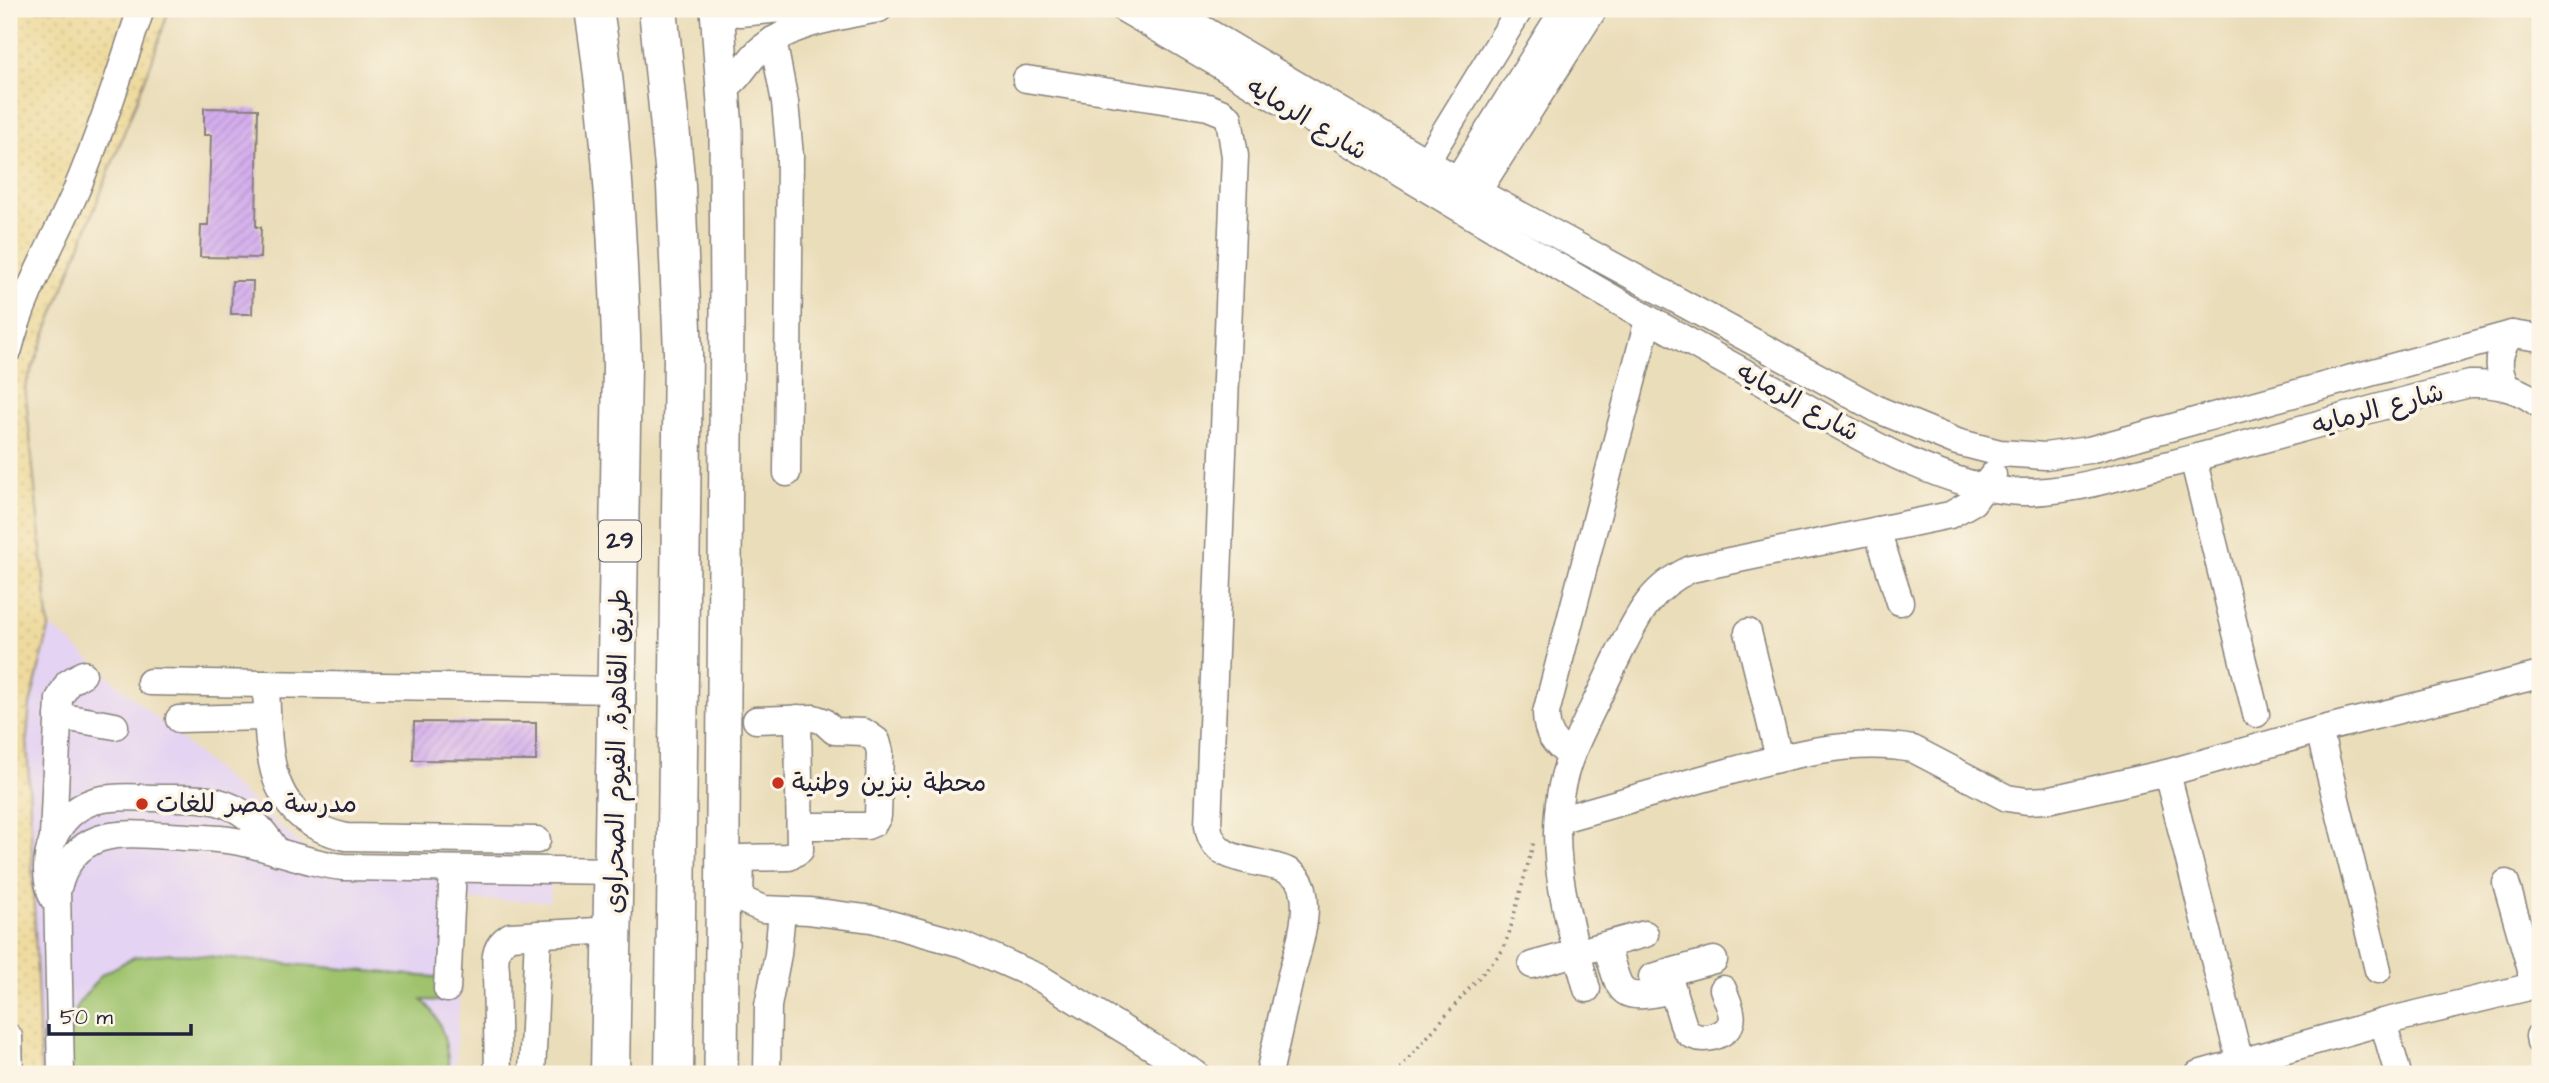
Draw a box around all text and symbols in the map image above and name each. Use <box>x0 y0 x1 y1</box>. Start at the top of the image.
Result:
street label: شارع الرمايه <box>1240 69 1374 169</box>
street label: شارع الرمايه <box>1730 354 1866 450</box>
street label: شارع الرمايه <box>2308 374 2448 444</box>
road number: 29 <box>599 520 641 562</box>
street label: طريق القاهرة, الفيوم الصحراوى <box>596 588 639 914</box>
place label: محطة بنزين وطنية <box>792 765 986 801</box>
marker: محطة بنزين وطنية <box>770 775 786 791</box>
place label: مدرسة مصر للغات <box>156 786 357 822</box>
marker: مدرسة مصر للغات <box>134 796 150 812</box>
scale bar <box>49 992 191 1036</box>
text: 50 m <box>60 1003 114 1032</box>

